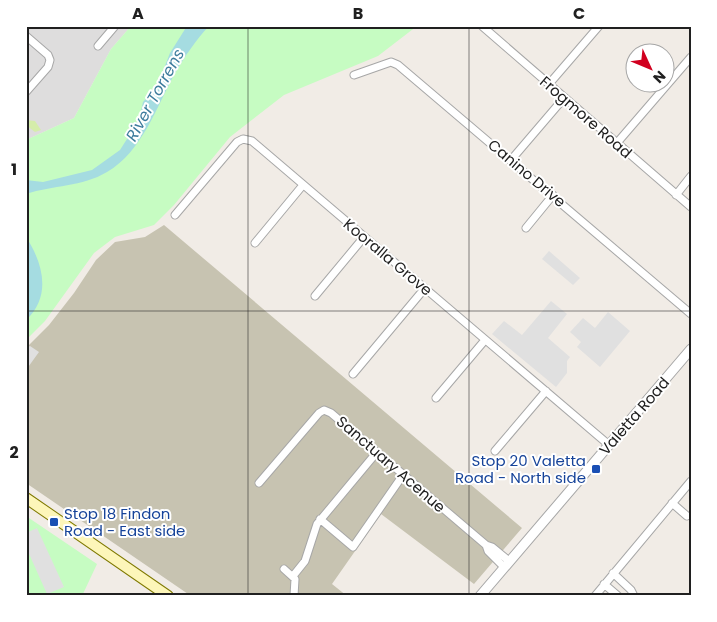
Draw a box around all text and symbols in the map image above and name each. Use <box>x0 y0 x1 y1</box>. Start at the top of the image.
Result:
text: A <box>132 2 144 25</box>
text: B <box>353 2 363 25</box>
text: C <box>573 2 585 25</box>
north arrow <box>624 42 674 92</box>
water label: River Torrens <box>120 45 190 145</box>
text: N <box>649 66 670 88</box>
street label: Frogmore Road <box>535 71 637 163</box>
street label: Canino Drive <box>484 134 570 212</box>
text: 1 <box>11 158 17 181</box>
street label: Kooralla Grove <box>339 214 437 300</box>
street label: Valetta Road <box>594 372 674 460</box>
street label: Sanctuary Acenue <box>332 411 450 517</box>
text: 2 <box>9 441 19 464</box>
place label: Stop 20 Valetta Road - North side <box>455 450 586 488</box>
marker: Stop 20 Valetta Road - North side <box>590 463 602 475</box>
place label: Stop 18 Findon Road - East side <box>64 503 185 541</box>
marker: Stop 18 Findon Road - East side <box>48 516 60 528</box>

